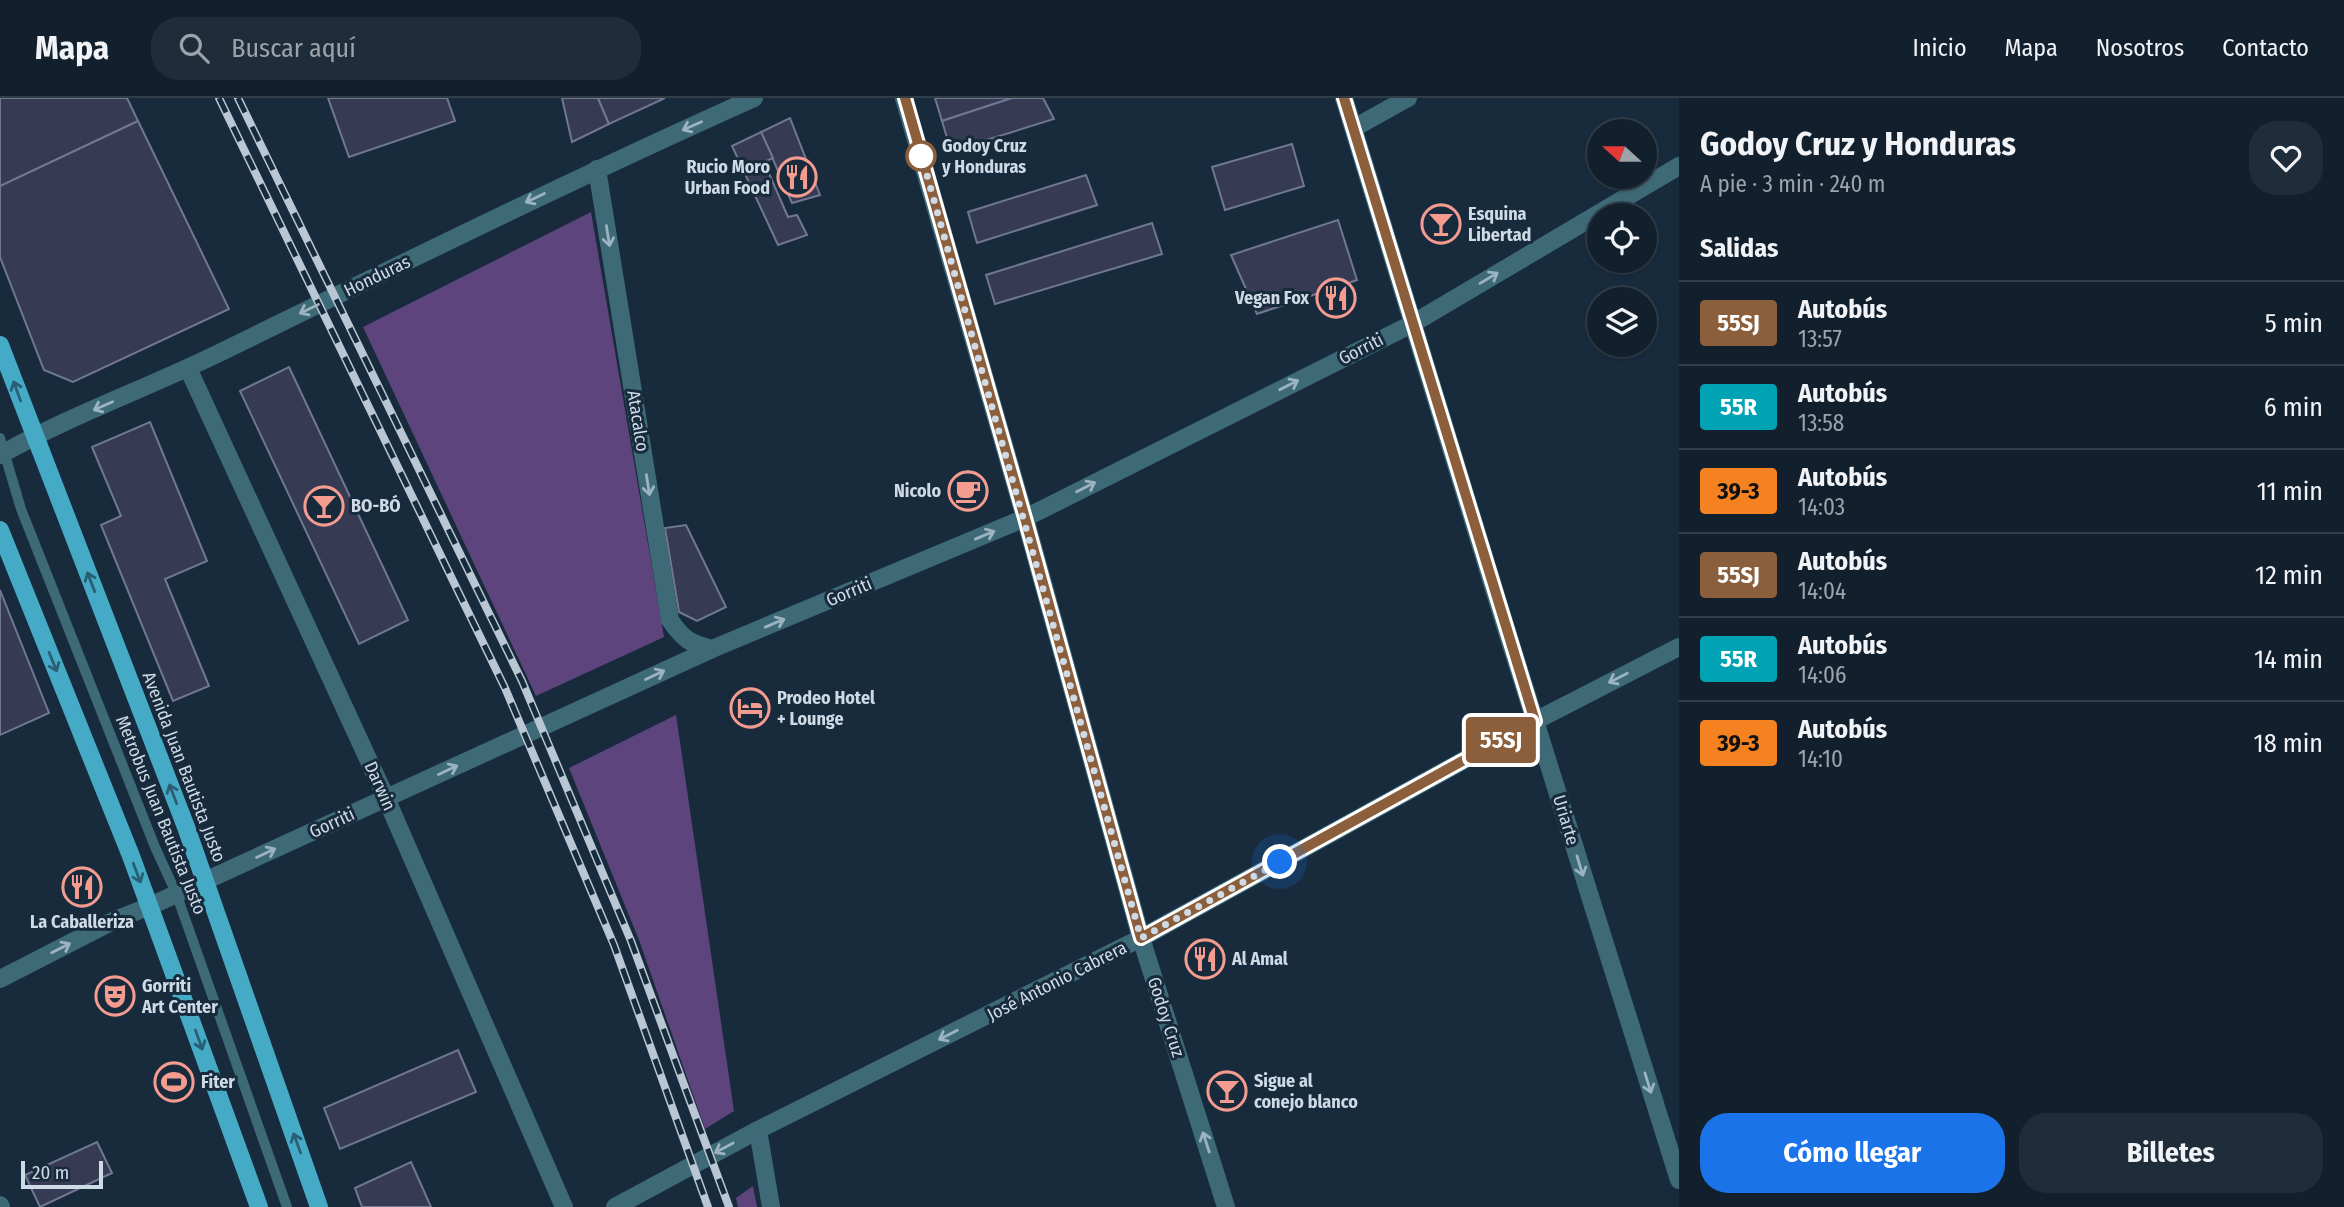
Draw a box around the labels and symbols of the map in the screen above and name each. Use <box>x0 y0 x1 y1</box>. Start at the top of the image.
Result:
north arrow <box>1587 119 1657 189</box>
one-way arrow <box>682 120 703 133</box>
place label: Godoy Cruz y Honduras <box>941 135 1027 178</box>
marker: Godoy Cruz y Honduras <box>906 141 936 171</box>
place label: Rucio Moro Urban Food <box>685 156 770 199</box>
restaurant icon: Rucio Moro Urban Food <box>776 156 818 198</box>
one-way arrow <box>525 192 546 206</box>
bar icon: Esquina Libertad <box>1420 203 1462 245</box>
place label: Esquina Libertad <box>1468 203 1531 246</box>
one-way arrow <box>602 224 615 247</box>
street label: Honduras <box>340 250 414 301</box>
one-way arrow <box>1479 271 1499 285</box>
restaurant icon: Vegan Fox <box>1315 277 1357 319</box>
place label: Vegan Fox <box>1234 287 1310 309</box>
one-way arrow <box>299 302 320 316</box>
street label: Gorriti <box>1335 328 1387 370</box>
one-way arrow <box>1278 378 1299 392</box>
one-way arrow <box>10 380 22 402</box>
street label: Atacalco <box>622 389 654 453</box>
one-way arrow <box>93 400 114 413</box>
cafe icon: Nicolo <box>947 470 989 512</box>
one-way arrow <box>642 473 655 496</box>
place label: Nicolo <box>894 480 941 502</box>
one-way arrow <box>1075 480 1096 494</box>
bar icon: BO-BÓ <box>303 485 345 527</box>
place label: BO-BÓ <box>351 494 401 517</box>
one-way arrow <box>974 527 995 540</box>
one-way arrow <box>83 572 96 593</box>
street label: Gorriti <box>823 573 875 611</box>
one-way arrow <box>764 616 786 629</box>
one-way arrow <box>47 650 60 672</box>
one-way arrow <box>644 668 665 682</box>
street label: Avenida Juan Bautista Justo <box>138 669 230 865</box>
one-way arrow <box>1609 671 1629 685</box>
hotel icon: Prodeo Hotel + Lounge <box>729 687 771 729</box>
place label: Prodeo Hotel + Lounge <box>777 687 875 730</box>
street label: Metrobus Juan Bautista Justo <box>111 712 211 918</box>
line badge: 55SJ <box>1452 717 1550 763</box>
street label: Darwin <box>360 758 400 814</box>
one-way arrow <box>437 763 459 776</box>
one-way arrow <box>166 784 178 806</box>
street label: Uriarte <box>1548 792 1584 848</box>
street label: Gorriti <box>306 803 358 843</box>
your location <box>1262 844 1297 879</box>
one-way arrow <box>255 846 276 859</box>
one-way arrow <box>1575 854 1588 876</box>
one-way arrow <box>132 862 144 883</box>
restaurant icon: La Caballeriza <box>61 866 103 908</box>
place label: La Caballeriza <box>30 911 134 933</box>
street label: José Antonio Cabrera <box>984 936 1131 1026</box>
restaurant icon: Al Amal <box>1184 938 1226 980</box>
one-way arrow <box>50 941 71 955</box>
place label: Al Amal <box>1231 948 1288 970</box>
street label: Godoy Cruz <box>1143 974 1189 1060</box>
theatre icon: Gorriti Art Center <box>94 975 136 1017</box>
place label: Gorriti Art Center <box>141 975 218 1018</box>
one-way arrow <box>193 1028 206 1050</box>
one-way arrow <box>938 1028 959 1042</box>
sports icon: Fiter <box>153 1061 195 1103</box>
bar icon: Sigue al conejo blanco <box>1206 1070 1248 1112</box>
place label: Sigue al conejo blanco <box>1254 1070 1358 1113</box>
place label: Fiter <box>201 1071 235 1093</box>
one-way arrow <box>1643 1071 1656 1093</box>
one-way arrow <box>1198 1131 1211 1153</box>
one-way arrow <box>289 1132 302 1154</box>
one-way arrow <box>714 1142 734 1156</box>
scale bar <box>21 1158 103 1190</box>

